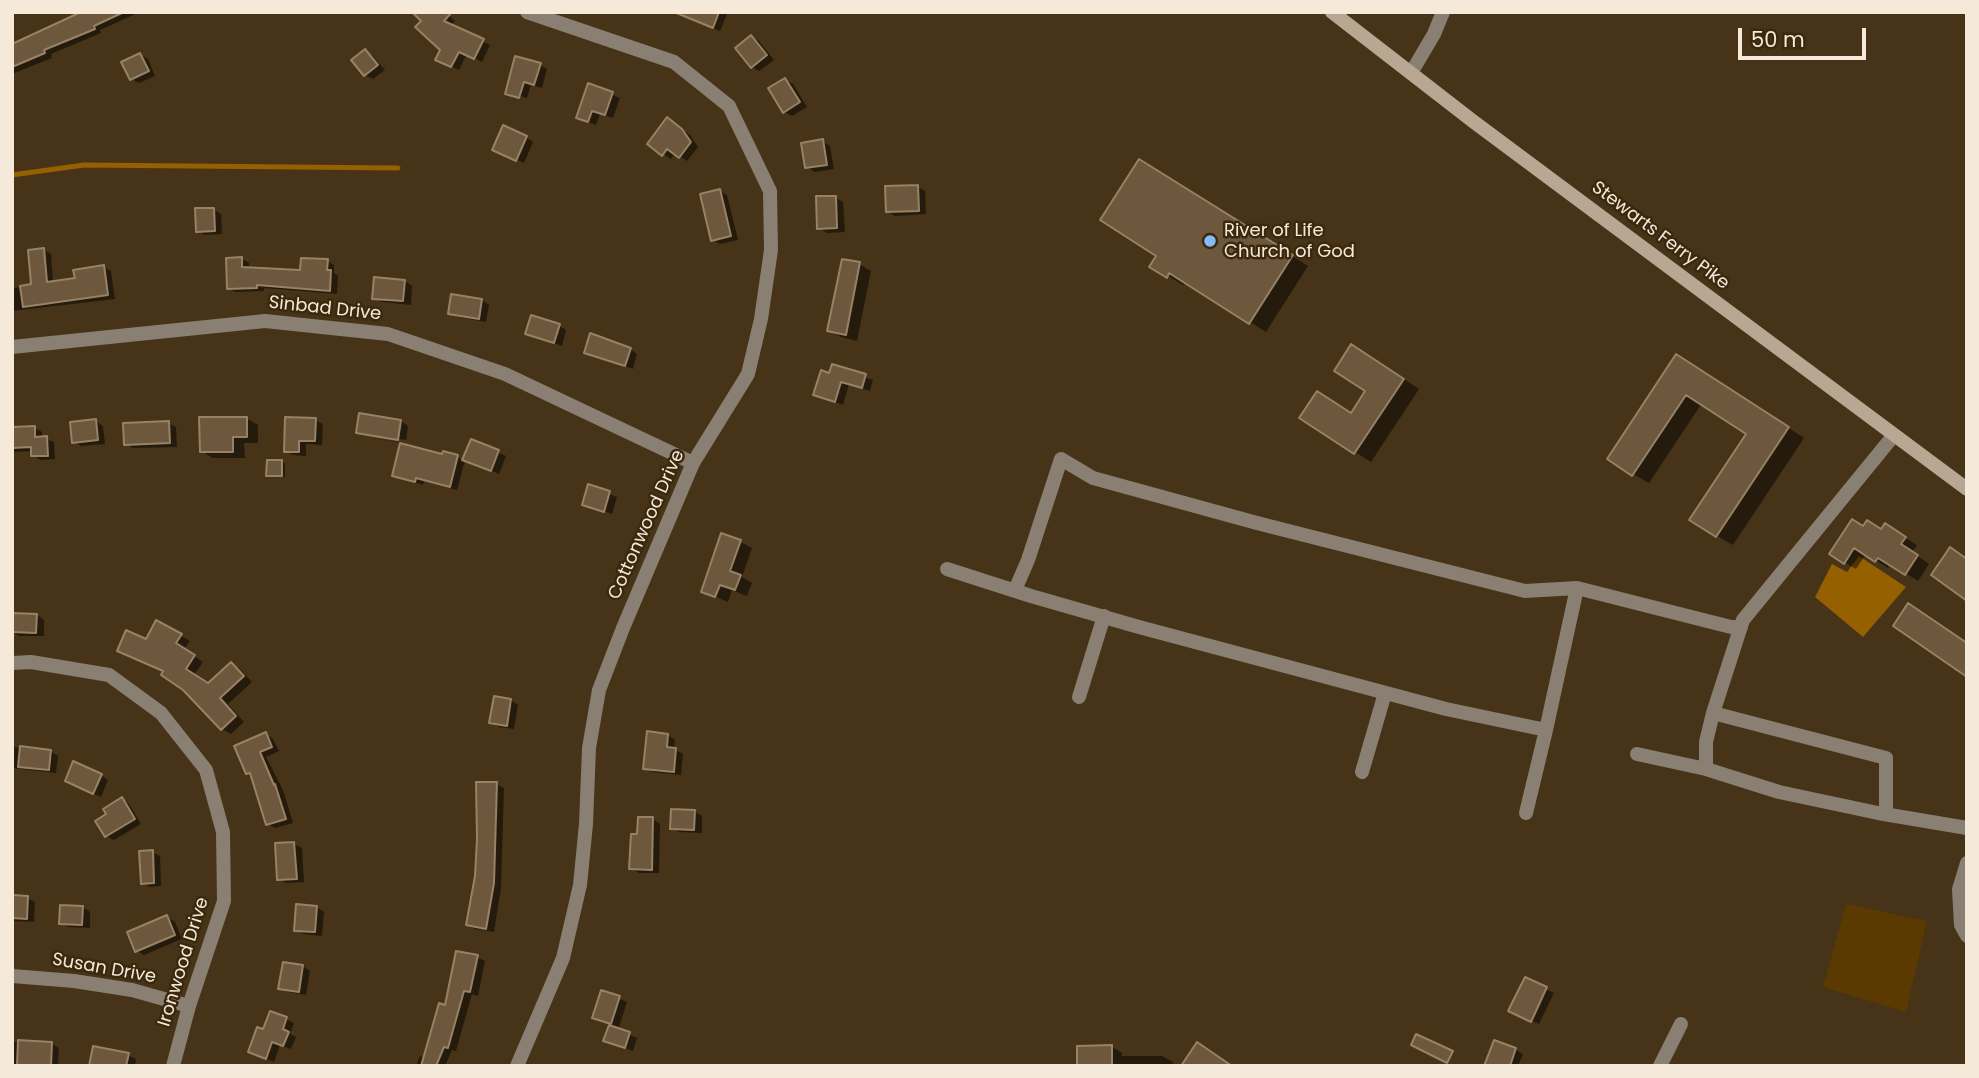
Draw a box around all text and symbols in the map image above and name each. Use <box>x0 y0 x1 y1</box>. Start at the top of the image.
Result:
scale bar <box>1741 14 1869 58</box>
text: 50 m <box>1751 25 1805 54</box>
street label: Stewarts Ferry Pike <box>1587 177 1733 295</box>
place label: River of Life Church of God <box>1224 220 1355 262</box>
marker: River of Life Church of God <box>1202 233 1218 249</box>
street label: Sinbad Drive <box>268 292 382 326</box>
street label: Cottonwood Drive <box>604 447 690 603</box>
street label: Ironwood Drive <box>154 895 214 1029</box>
street label: Susan Drive <box>50 949 158 989</box>

